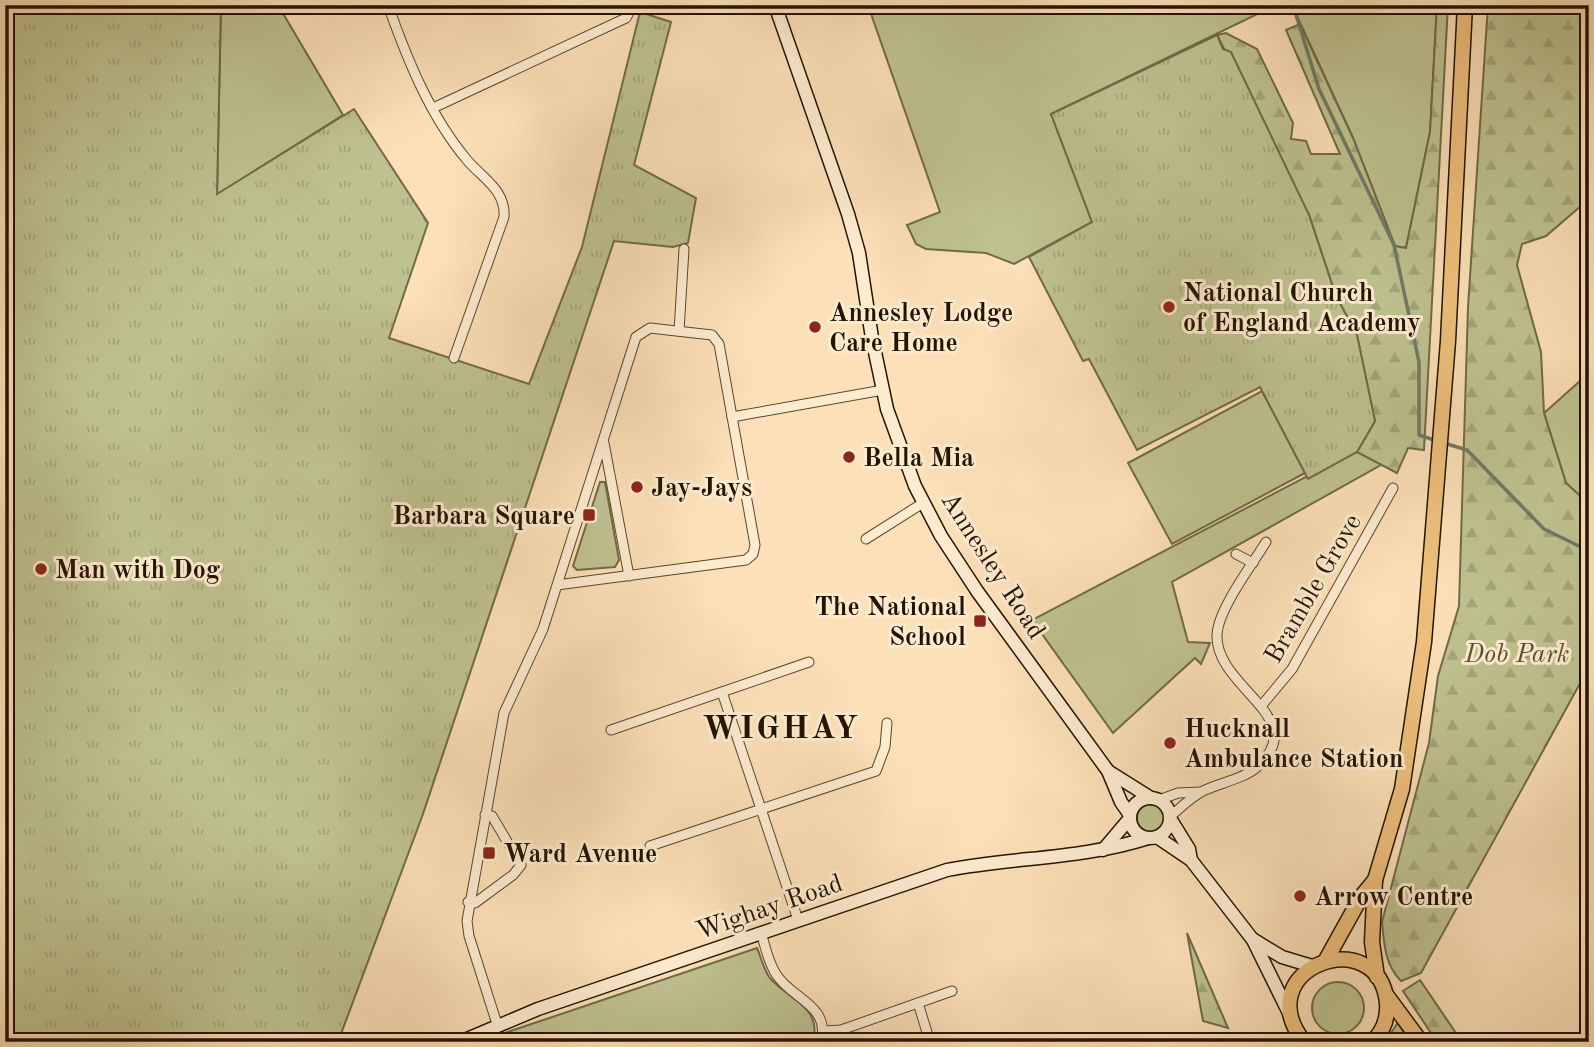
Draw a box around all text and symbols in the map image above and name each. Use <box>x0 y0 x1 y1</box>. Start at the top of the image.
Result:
place label: National Church of England Academy <box>1183 281 1421 337</box>
marker: National Church of England Academy <box>1161 299 1177 315</box>
place label: Annesley Lodge Care Home <box>829 301 1013 357</box>
marker: Annesley Lodge Care Home <box>807 319 823 335</box>
place label: Bella Mia <box>863 446 974 472</box>
marker: Bella Mia <box>841 449 857 465</box>
place label: Jay-Jays <box>651 476 752 502</box>
marker: Jay-Jays <box>629 479 645 495</box>
street label: Annesley Road <box>935 488 1049 644</box>
place label: Barbara Square <box>393 504 575 530</box>
marker: Barbara Square <box>581 507 597 523</box>
street label: Bramble Grove <box>1261 510 1367 668</box>
place label: Man with Dog <box>55 558 221 584</box>
marker: Man with Dog <box>33 561 49 577</box>
place label: The National School <box>814 595 966 651</box>
marker: The National School <box>972 613 988 629</box>
park label: Dob Park <box>1464 642 1570 668</box>
district label: WIGHAY <box>702 713 860 746</box>
place label: Hucknall Ambulance Station <box>1184 717 1403 773</box>
marker: Hucknall Ambulance Station <box>1162 735 1178 751</box>
place label: Ward Avenue <box>503 842 657 868</box>
marker: Ward Avenue <box>481 845 497 861</box>
street label: Wighay Road <box>693 871 846 945</box>
place label: Arrow Centre <box>1314 885 1473 911</box>
marker: Arrow Centre <box>1292 888 1308 904</box>

